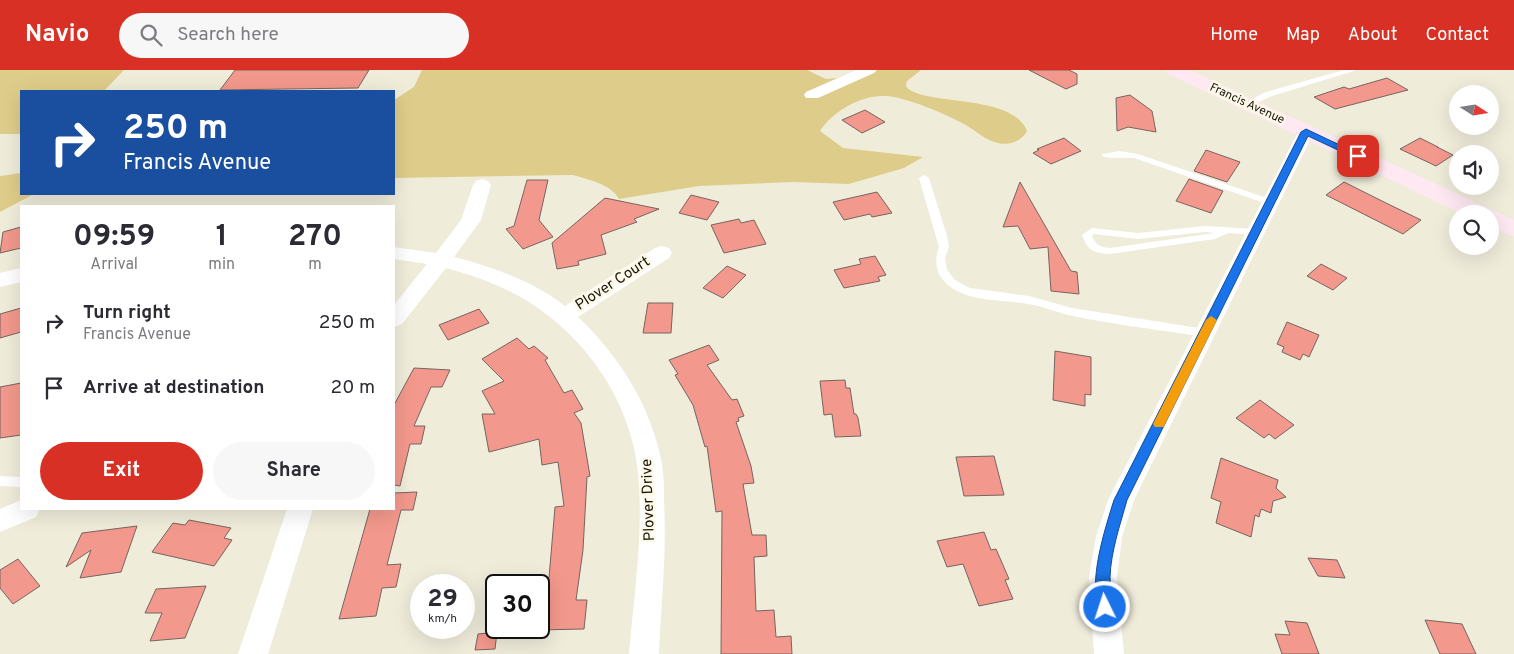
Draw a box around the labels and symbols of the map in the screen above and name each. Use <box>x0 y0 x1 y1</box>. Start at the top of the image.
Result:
street label: Francis Avenue <box>1207 80 1287 128</box>
north arrow <box>1449 85 1499 135</box>
pin <box>1337 135 1379 177</box>
street label: Plover Court <box>572 253 654 315</box>
street label: Plover Drive <box>638 458 660 542</box>
speed limit sign: 30 <box>485 574 550 639</box>
position arrow <box>1078 580 1130 632</box>

